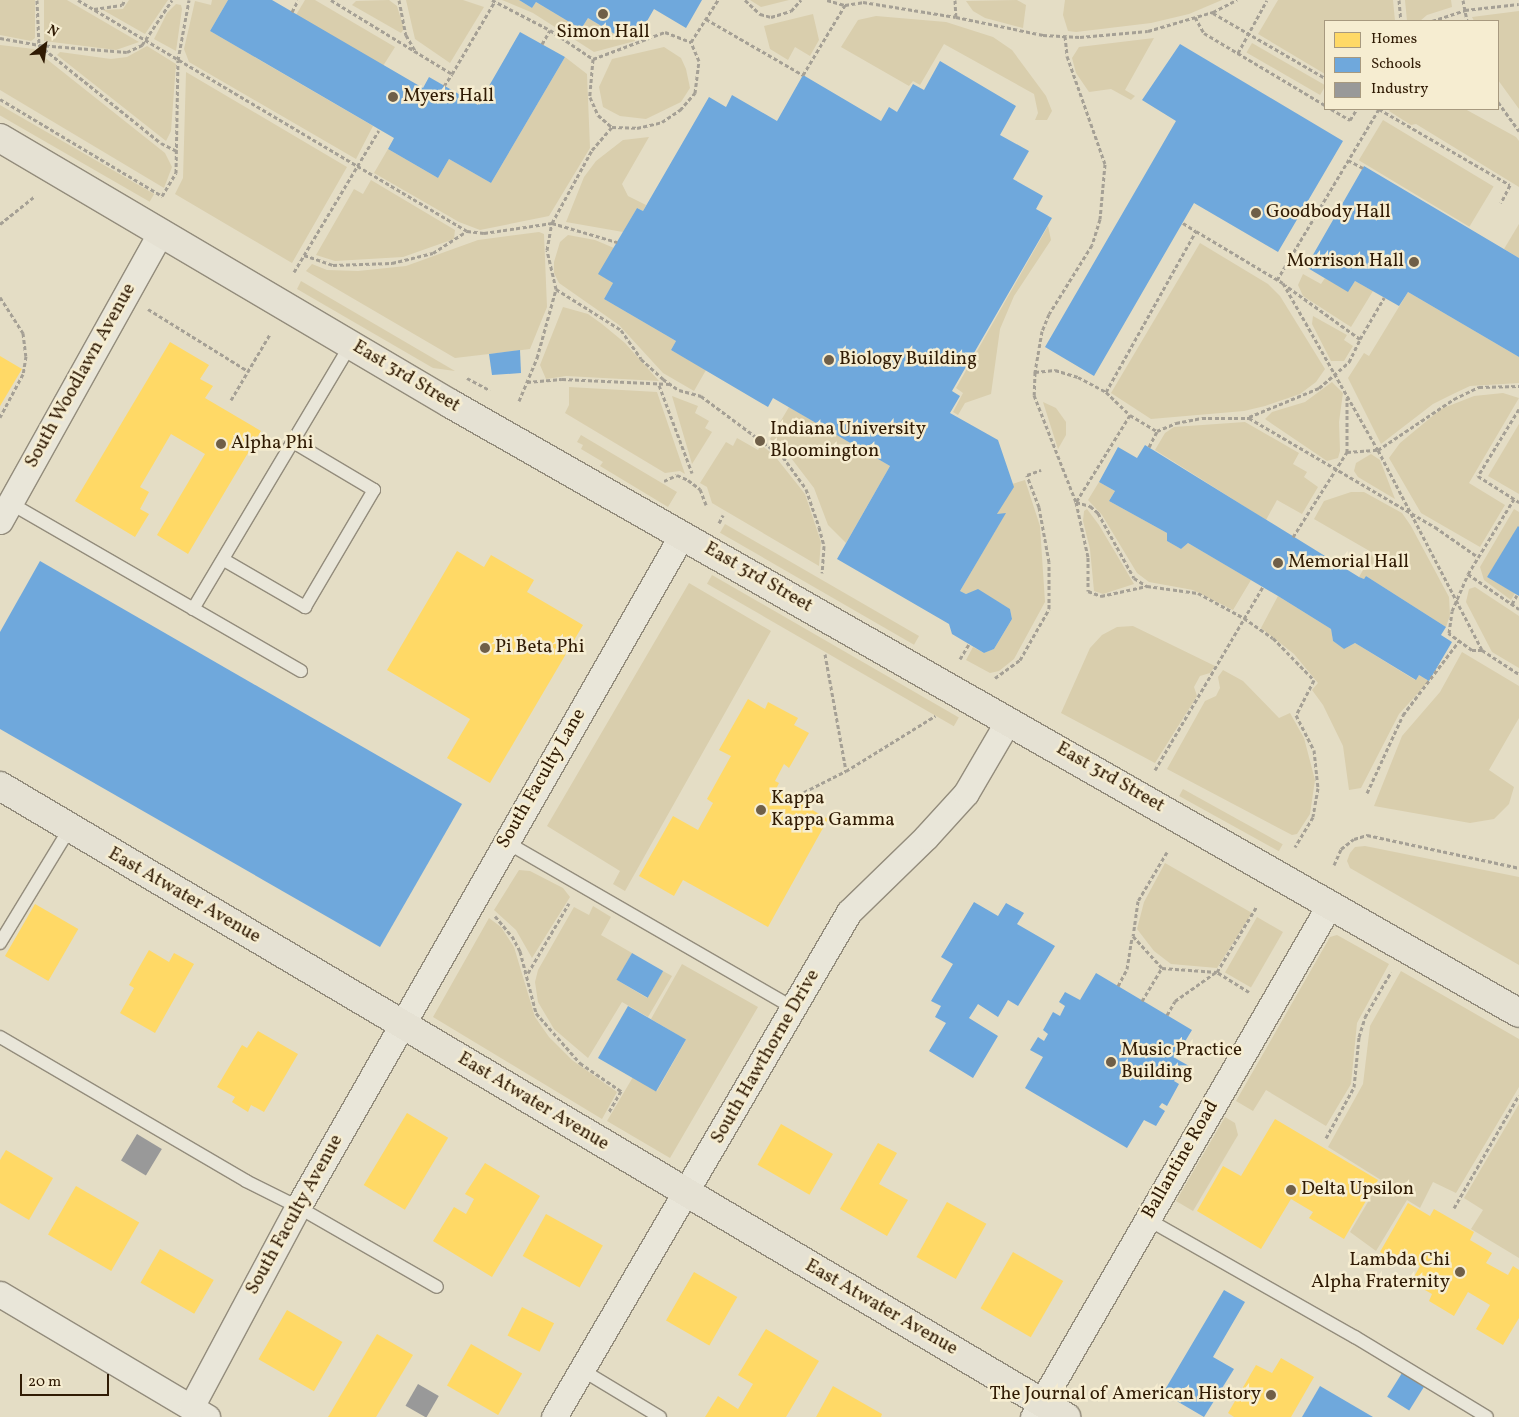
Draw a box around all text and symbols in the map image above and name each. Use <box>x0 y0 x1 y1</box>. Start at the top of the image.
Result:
marker: Simon Hall <box>597 8 609 20</box>
north arrow <box>20 20 70 70</box>
legend <box>1324 20 1499 110</box>
text: N <box>44 21 62 42</box>
place label: Simon Hall <box>556 22 650 44</box>
text: Homes <box>1371 29 1417 50</box>
text: Schools <box>1371 54 1421 75</box>
text: Industry <box>1371 79 1428 100</box>
place label: Myers Hall <box>403 86 494 108</box>
marker: Myers Hall <box>387 91 399 103</box>
place label: Goodbody Hall <box>1266 202 1391 224</box>
marker: Goodbody Hall <box>1250 207 1262 219</box>
place label: Morrison Hall <box>1286 251 1404 273</box>
marker: Morrison Hall <box>1408 256 1420 268</box>
street label: South Woodlawn Avenue <box>21 279 141 473</box>
street label: East 3rd Street <box>348 336 464 418</box>
place label: Biology Building <box>839 349 977 371</box>
marker: Biology Building <box>823 354 835 366</box>
place label: Indiana University Bloomington <box>770 419 926 463</box>
place label: Alpha Phi <box>231 433 313 455</box>
marker: Indiana University Bloomington <box>754 435 766 447</box>
marker: Alpha Phi <box>215 438 227 450</box>
street label: East 3rd Street <box>700 538 816 618</box>
place label: Memorial Hall <box>1288 552 1409 574</box>
marker: Memorial Hall <box>1272 557 1284 569</box>
place label: Pi Beta Phi <box>495 637 584 659</box>
marker: Pi Beta Phi <box>479 642 491 654</box>
street label: South Faculty Lane <box>493 705 591 853</box>
street label: East 3rd Street <box>1052 738 1168 818</box>
place label: Kappa Kappa Gamma <box>771 788 895 832</box>
marker: Kappa Kappa Gamma <box>755 804 767 816</box>
street label: East Atwater Avenue <box>104 843 264 949</box>
street label: South Hawthorne Drive <box>707 966 825 1148</box>
place label: Music Practice Building <box>1121 1040 1242 1084</box>
street label: East Atwater Avenue <box>453 1048 613 1156</box>
marker: Music Practice Building <box>1105 1056 1117 1068</box>
street label: Ballantine Road <box>1138 1097 1224 1223</box>
street label: South Faculty Avenue <box>241 1131 349 1299</box>
place label: Delta Upsilon <box>1301 1179 1414 1201</box>
marker: Delta Upsilon <box>1285 1184 1297 1196</box>
place label: Lambda Chi Alpha Fraternity <box>1311 1250 1450 1294</box>
street label: East Atwater Avenue <box>801 1255 961 1361</box>
marker: Lambda Chi Alpha Fraternity <box>1454 1266 1466 1278</box>
scale bar <box>22 1364 111 1396</box>
text: 20 m <box>28 1372 61 1393</box>
place label: The Journal of American History <box>991 1384 1261 1406</box>
marker: The Journal of American History <box>1265 1389 1277 1401</box>

